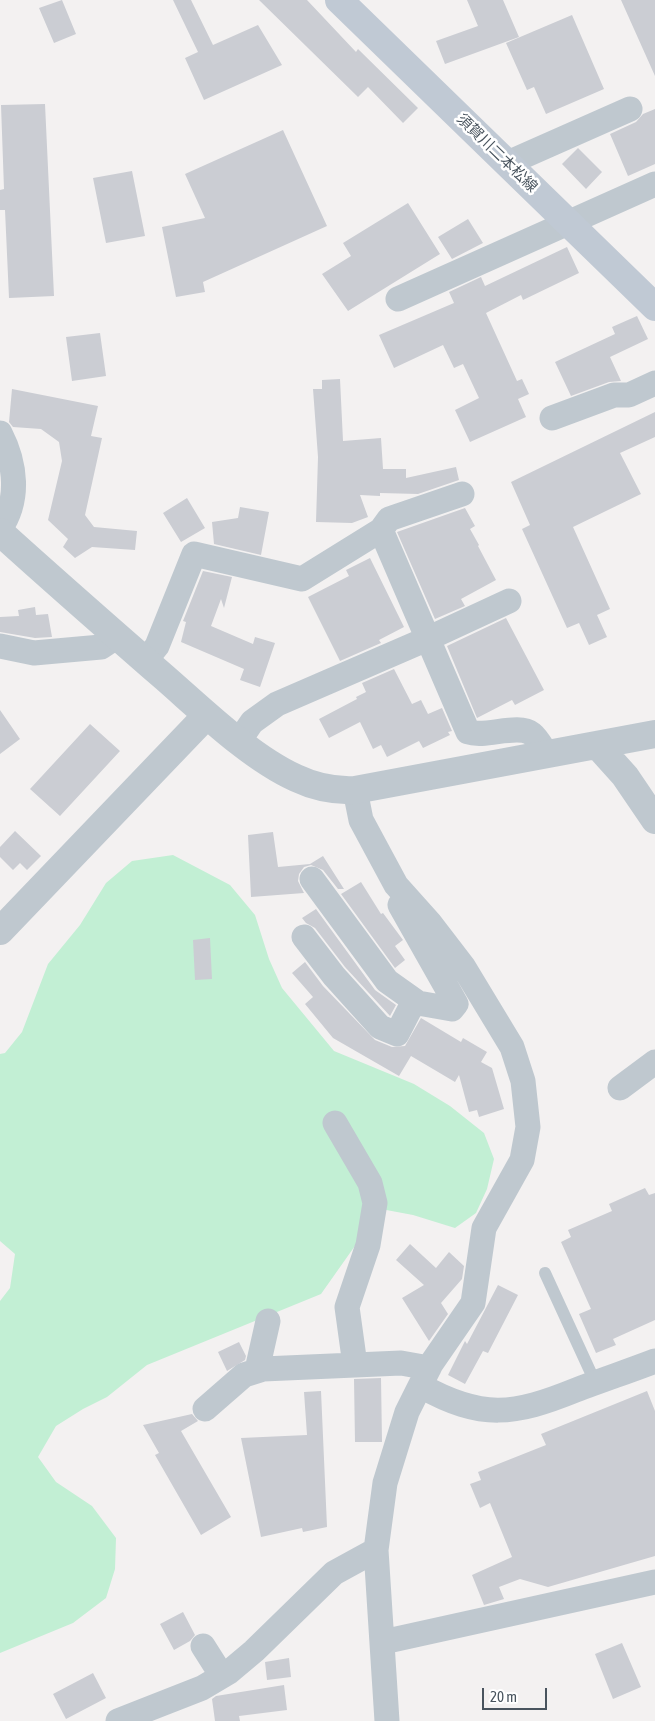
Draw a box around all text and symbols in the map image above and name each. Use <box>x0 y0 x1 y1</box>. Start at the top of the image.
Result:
street label: 須賀川二本松線 <box>453 110 541 196</box>
scale bar <box>485 1678 550 1710</box>
text: 20 m <box>490 1688 517 1705</box>

